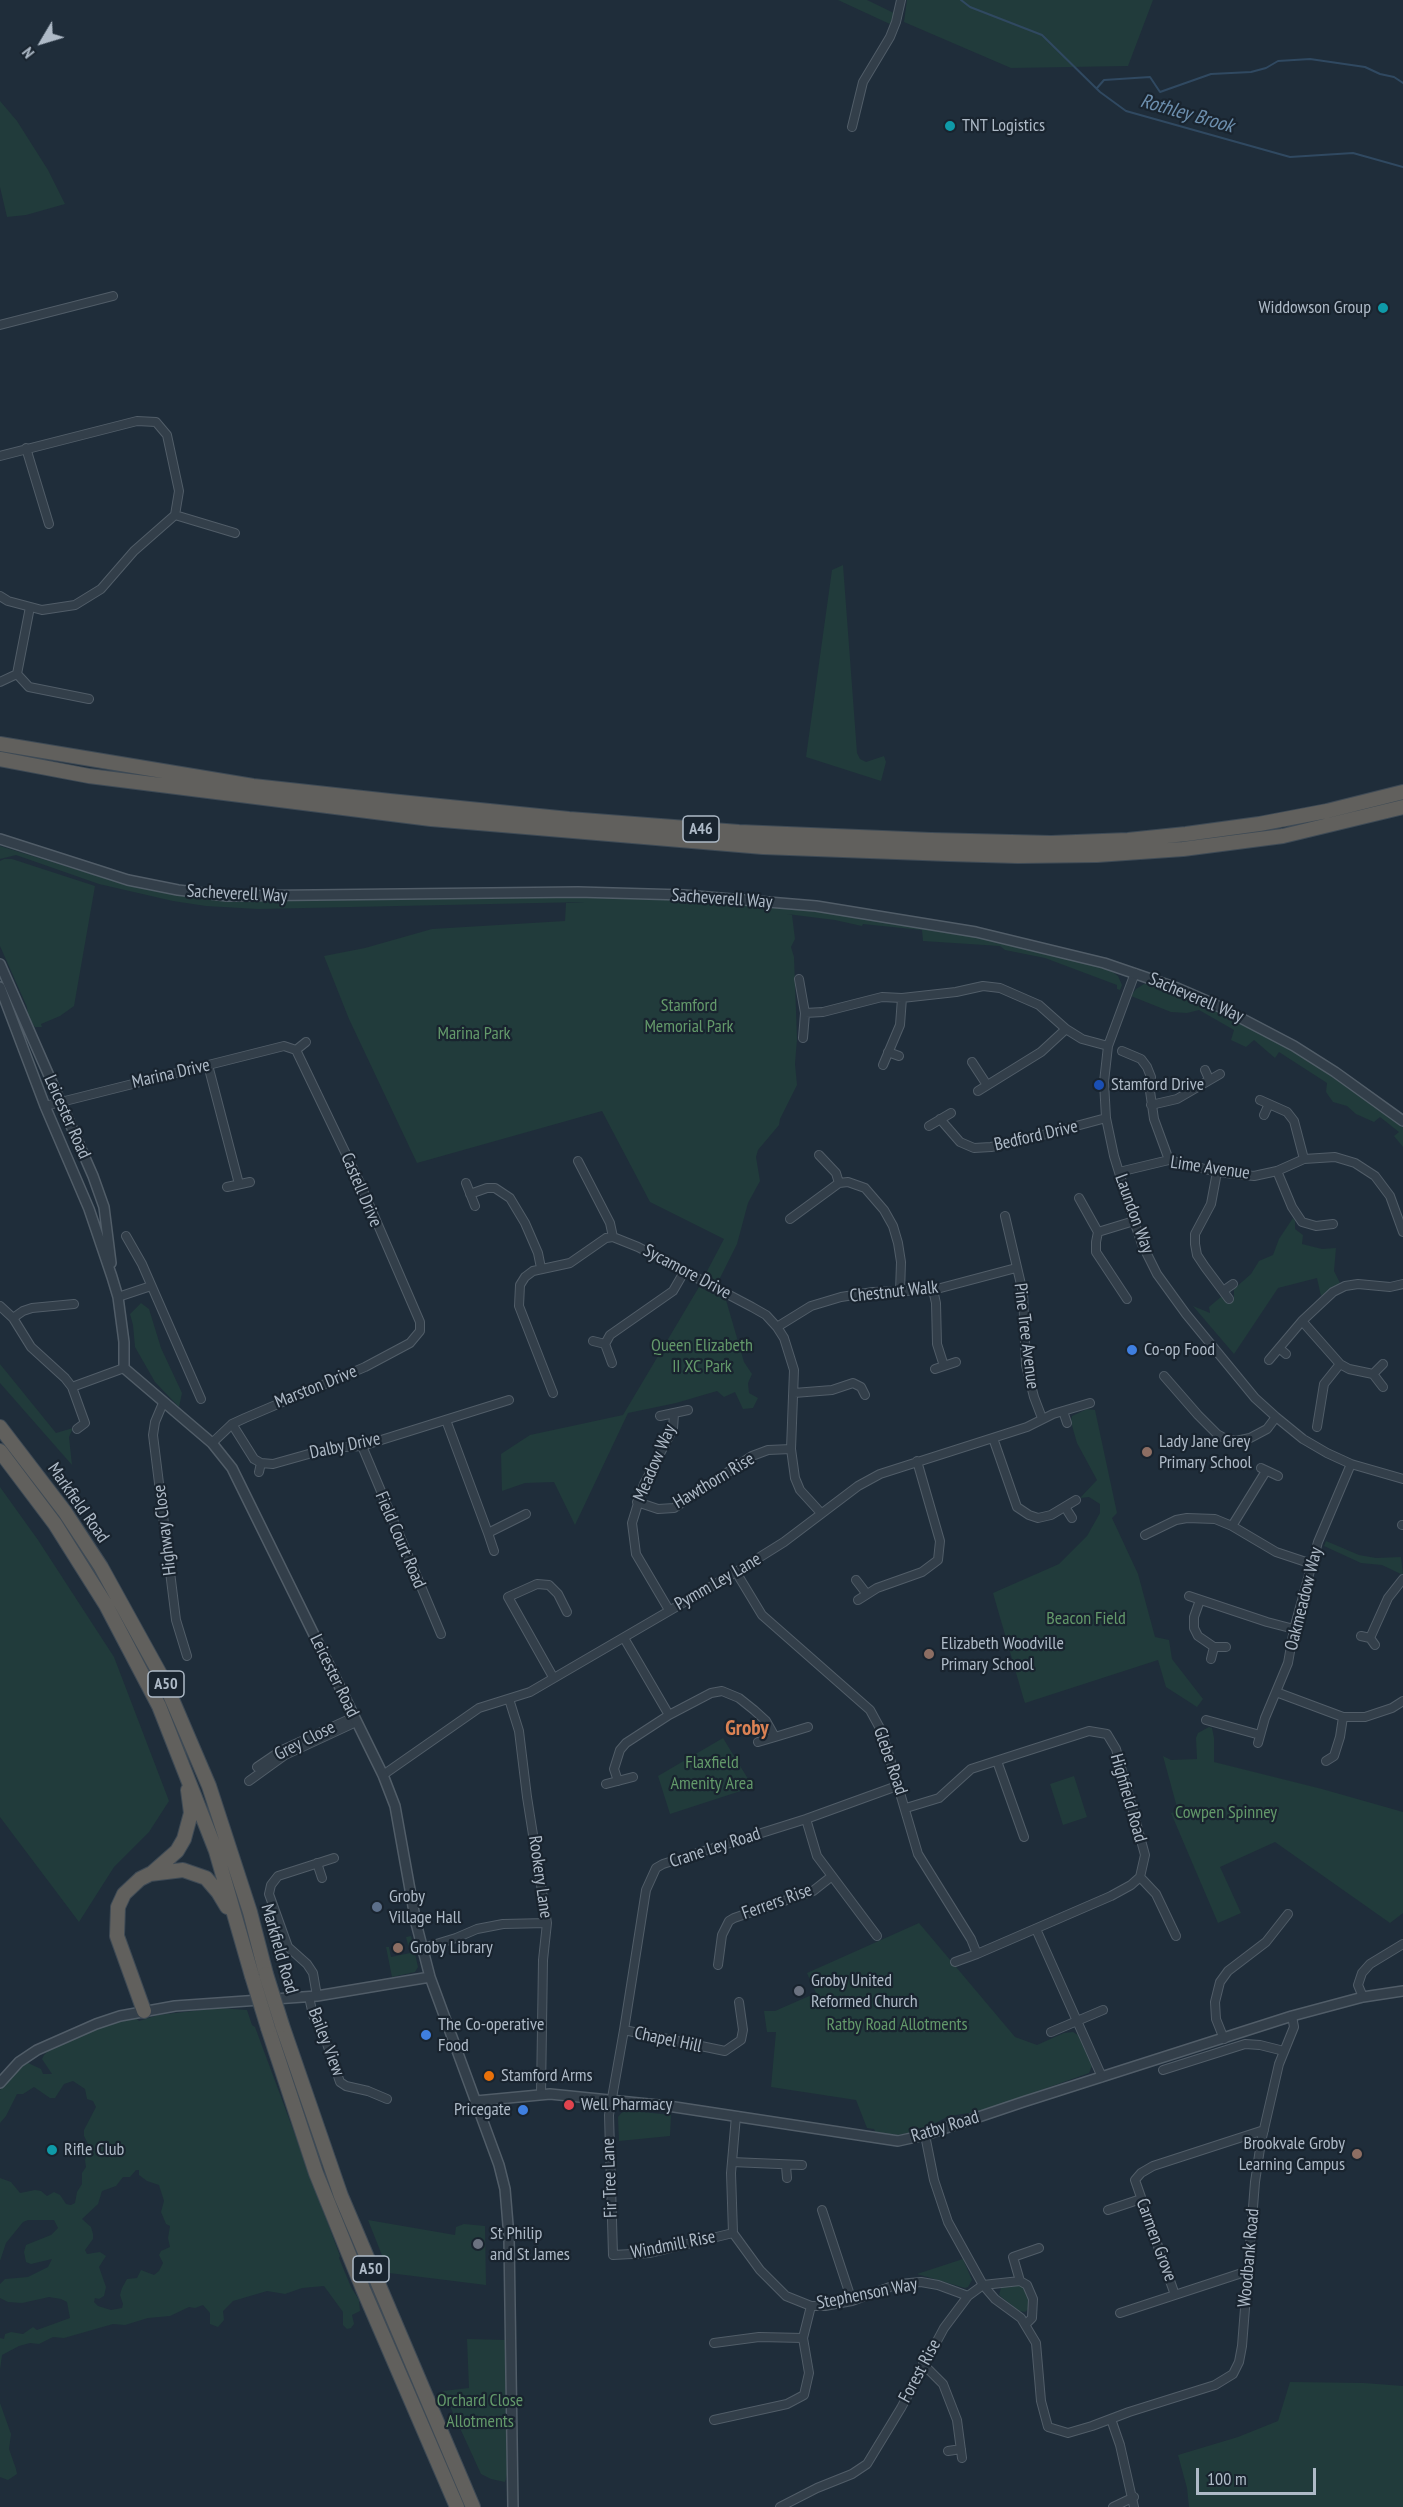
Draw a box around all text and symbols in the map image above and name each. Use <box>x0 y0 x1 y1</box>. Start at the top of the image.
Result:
north arrow <box>12 12 72 72</box>
text: N <box>17 44 38 63</box>
water label: Rothley Brook <box>1138 89 1236 139</box>
place label: TNT Logistics <box>962 115 1045 137</box>
marker: TNT Logistics <box>943 119 957 133</box>
place label: Widdowson Group <box>1258 297 1371 319</box>
marker: Widdowson Group <box>1376 301 1390 315</box>
road number: A46 <box>683 816 719 842</box>
street label: Sacheverell Way <box>186 881 288 907</box>
street label: Sacheverell Way <box>671 885 773 913</box>
street label: Sacheverell Way <box>1145 968 1247 1028</box>
park label: Stamford Memorial Park <box>644 995 734 1038</box>
park label: Marina Park <box>437 1023 511 1045</box>
street label: Marina Drive <box>130 1055 212 1093</box>
street label: Leicester Road <box>39 1072 95 1162</box>
place label: Stamford Drive <box>1111 1074 1204 1096</box>
marker: Stamford Drive <box>1092 1078 1106 1092</box>
street label: Bedford Drive <box>992 1116 1080 1156</box>
street label: Castell Drive <box>336 1150 386 1230</box>
street label: Lime Avenue <box>1169 1152 1251 1184</box>
street label: Laundon Way <box>1110 1171 1158 1257</box>
street label: Sycamore Drive <box>639 1240 735 1304</box>
street label: Chestnut Walk <box>849 1277 939 1307</box>
street label: Pine Tree Avenue <box>1009 1282 1043 1390</box>
park label: Queen Elizabeth II XC Park <box>651 1335 753 1378</box>
place label: Co-op Food <box>1144 1339 1215 1361</box>
marker: Co-op Food <box>1125 1343 1139 1357</box>
street label: Marston Drive <box>272 1361 360 1413</box>
street label: Meadow Way <box>629 1421 681 1505</box>
street label: Dalby Drive <box>308 1428 382 1464</box>
place label: Lady Jane Grey Primary School <box>1159 1431 1252 1474</box>
marker: Lady Jane Grey Primary School <box>1140 1445 1154 1459</box>
street label: Hawthorn Rise <box>670 1448 758 1514</box>
street label: Markfield Road <box>43 1459 113 1547</box>
street label: Highway Close <box>149 1483 181 1577</box>
street label: Field Court Road <box>370 1488 430 1592</box>
street label: Oakmeadow Way <box>1281 1545 1327 1653</box>
street label: Pymm Ley Lane <box>671 1549 765 1615</box>
park label: Beacon Field <box>1046 1608 1126 1630</box>
street label: Leicester Road <box>305 1631 363 1721</box>
place label: Elizabeth Woodville Primary School <box>941 1633 1064 1676</box>
marker: Elizabeth Woodville Primary School <box>922 1647 936 1661</box>
road number: A50 <box>148 1671 184 1697</box>
district label: Groby <box>725 1716 769 1742</box>
street label: Grey Close <box>271 1717 339 1765</box>
street label: Glebe Road <box>868 1724 912 1798</box>
street label: Highfield Road <box>1105 1751 1151 1845</box>
park label: Flaxfield Amenity Area <box>671 1752 753 1794</box>
park label: Cowpen Spinney <box>1175 1802 1277 1824</box>
street label: Crane Ley Road <box>667 1823 763 1873</box>
street label: Rookery Lane <box>524 1834 556 1920</box>
street label: Ferrers Rise <box>739 1879 815 1925</box>
place label: Groby Village Hall <box>389 1886 461 1928</box>
marker: Groby Village Hall <box>370 1900 384 1914</box>
street label: Markfield Road <box>256 1902 302 1996</box>
place label: Groby Library <box>410 1937 493 1959</box>
marker: Groby Library <box>391 1941 405 1955</box>
place label: Groby United Reformed Church <box>811 1970 918 2012</box>
marker: Groby United Reformed Church <box>792 1984 806 1998</box>
street label: Bailey View <box>303 2005 349 2079</box>
place label: The Co-operative Food <box>438 2014 544 2056</box>
park label: Ratby Road Allotments <box>826 2014 968 2036</box>
street label: Chapel Hill <box>632 2022 704 2058</box>
marker: The Co-operative Food <box>419 2028 433 2042</box>
place label: Stamford Arms <box>501 2065 593 2087</box>
marker: Stamford Arms <box>482 2069 496 2083</box>
place label: Well Pharmacy <box>581 2094 672 2116</box>
marker: Well Pharmacy <box>562 2098 576 2112</box>
place label: Pricegate <box>454 2099 511 2121</box>
marker: Pricegate <box>516 2103 530 2117</box>
street label: Ratby Road <box>909 2106 981 2148</box>
place label: Brookvale Groby Learning Campus <box>1239 2133 1345 2176</box>
street label: Fir Tree Lane <box>598 2138 622 2218</box>
place label: Rifle Club <box>64 2139 124 2161</box>
marker: Rifle Club <box>45 2143 59 2157</box>
marker: Brookvale Groby Learning Campus <box>1350 2147 1364 2161</box>
street label: Carmen Grove <box>1131 2196 1181 2284</box>
street label: Woodbank Road <box>1234 2208 1264 2308</box>
place label: St Philip and St James <box>490 2223 570 2266</box>
street label: Windmill Rise <box>629 2226 717 2264</box>
marker: St Philip and St James <box>471 2237 485 2251</box>
road number: A50 <box>353 2256 389 2282</box>
street label: Stephenson Way <box>815 2274 919 2314</box>
street label: Forest Rise <box>894 2336 946 2406</box>
park label: Orchard Close Allotments <box>437 2390 523 2432</box>
scale bar <box>1199 2456 1319 2494</box>
text: 100 m <box>1207 2467 1247 2490</box>

